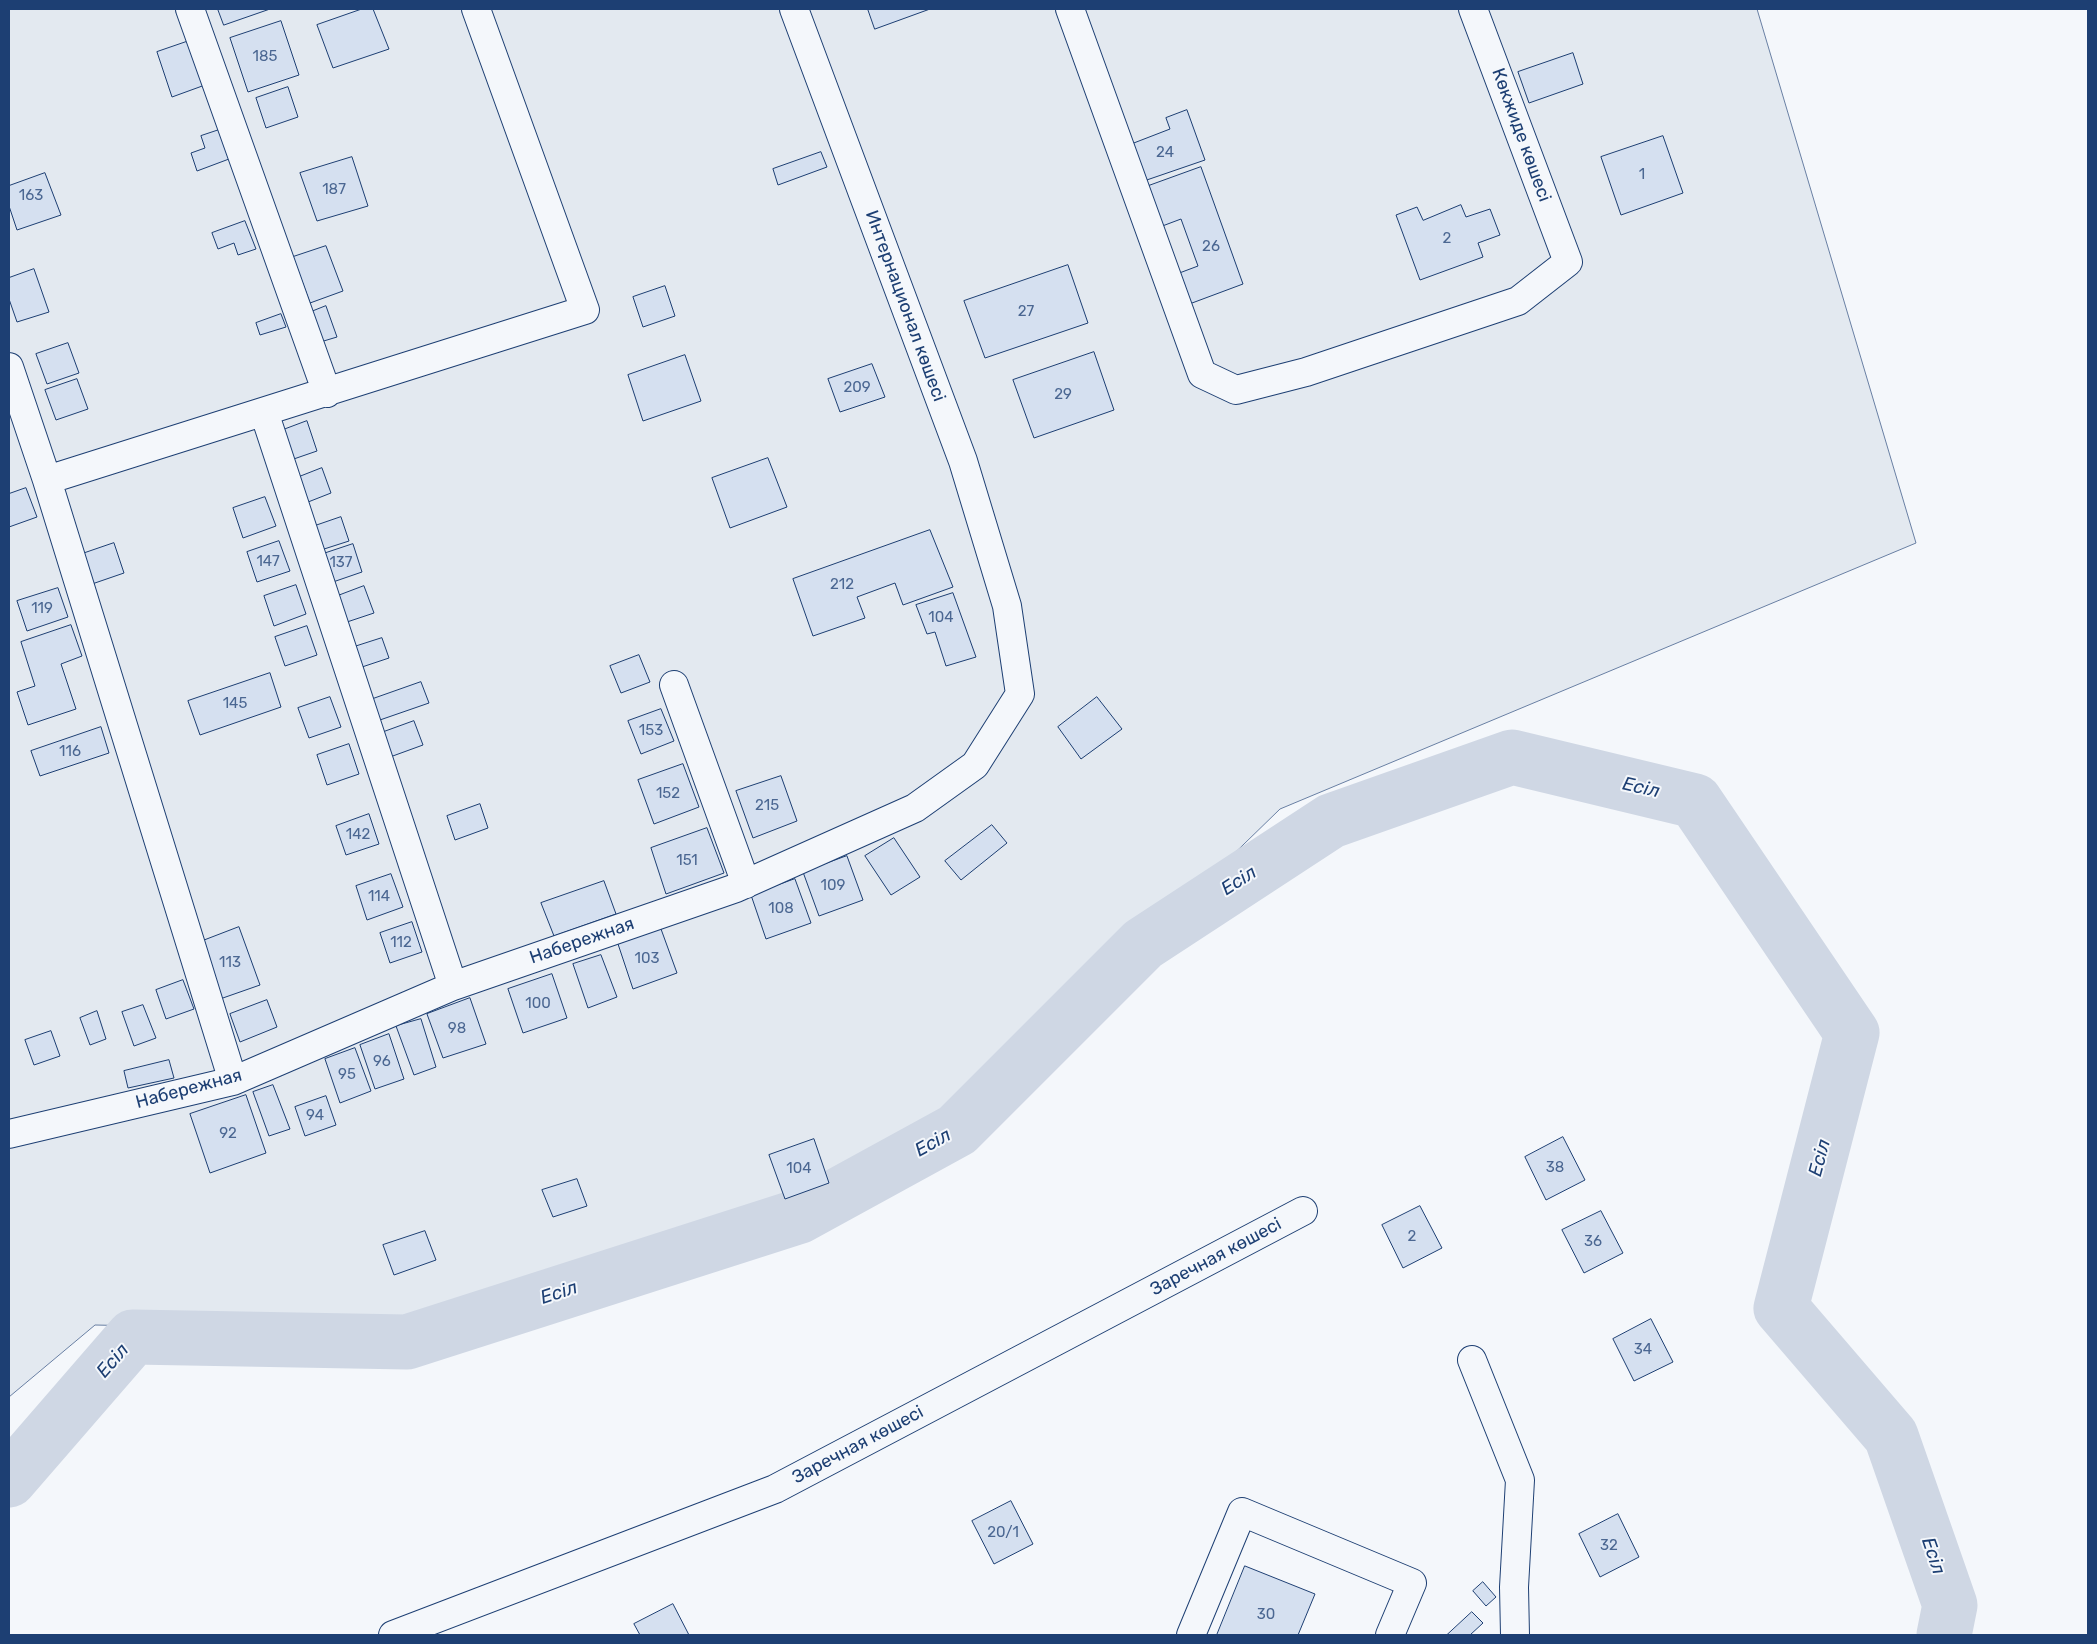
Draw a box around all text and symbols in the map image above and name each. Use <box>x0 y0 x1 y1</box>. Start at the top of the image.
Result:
house number: 185 <box>253 48 277 66</box>
street label: Көкжиде көшесі <box>1487 65 1555 205</box>
house number: 24 <box>1156 144 1174 162</box>
house number: 1 <box>1639 166 1645 184</box>
house number: 187 <box>322 181 346 199</box>
house number: 163 <box>19 187 43 205</box>
street label: Интернационал көшесі <box>860 207 950 405</box>
house number: 2 <box>1443 230 1451 248</box>
house number: 26 <box>1202 238 1220 256</box>
house number: 27 <box>1018 303 1034 321</box>
house number: 209 <box>843 379 871 397</box>
house number: 29 <box>1054 386 1072 404</box>
house number: 147 <box>256 553 280 571</box>
house number: 137 <box>329 554 353 572</box>
house number: 212 <box>830 576 854 594</box>
house number: 119 <box>31 600 53 618</box>
house number: 104 <box>928 609 954 627</box>
house number: 145 <box>223 695 247 713</box>
house number: 153 <box>639 722 663 740</box>
house number: 116 <box>59 743 81 761</box>
water label: Есіл <box>1620 773 1662 803</box>
house number: 152 <box>656 785 680 803</box>
house number: 215 <box>755 797 779 815</box>
house number: 142 <box>346 826 370 844</box>
house number: 151 <box>676 852 698 870</box>
water label: Есіл <box>1217 861 1261 901</box>
house number: 109 <box>821 877 845 895</box>
house number: 114 <box>368 888 390 906</box>
house number: 108 <box>768 900 794 918</box>
street label: Набережная <box>527 913 637 969</box>
house number: 112 <box>390 934 412 952</box>
house number: 103 <box>635 950 659 968</box>
house number: 113 <box>219 954 241 972</box>
house number: 100 <box>525 995 551 1013</box>
house number: 98 <box>448 1020 466 1038</box>
house number: 96 <box>373 1053 391 1071</box>
street label: Набережная <box>133 1064 245 1114</box>
house number: 95 <box>338 1066 356 1084</box>
house number: 94 <box>306 1107 324 1125</box>
water label: Есіл <box>911 1124 955 1162</box>
house number: 92 <box>219 1125 237 1143</box>
water label: Есіл <box>1804 1137 1836 1179</box>
house number: 38 <box>1546 1159 1564 1177</box>
house number: 104 <box>786 1160 812 1178</box>
street label: Заречная көшесі <box>1147 1213 1285 1301</box>
house number: 2 <box>1408 1228 1416 1246</box>
house number: 36 <box>1584 1233 1602 1251</box>
water label: Есіл <box>538 1276 580 1310</box>
water label: Есіл <box>92 1339 134 1383</box>
house number: 34 <box>1634 1341 1652 1359</box>
street label: Заречная көшесі <box>789 1401 927 1489</box>
house number: 20/1 <box>987 1524 1019 1542</box>
water label: Есіл <box>1916 1535 1950 1577</box>
house number: 32 <box>1600 1537 1618 1555</box>
house number: 30 <box>1257 1606 1275 1624</box>

